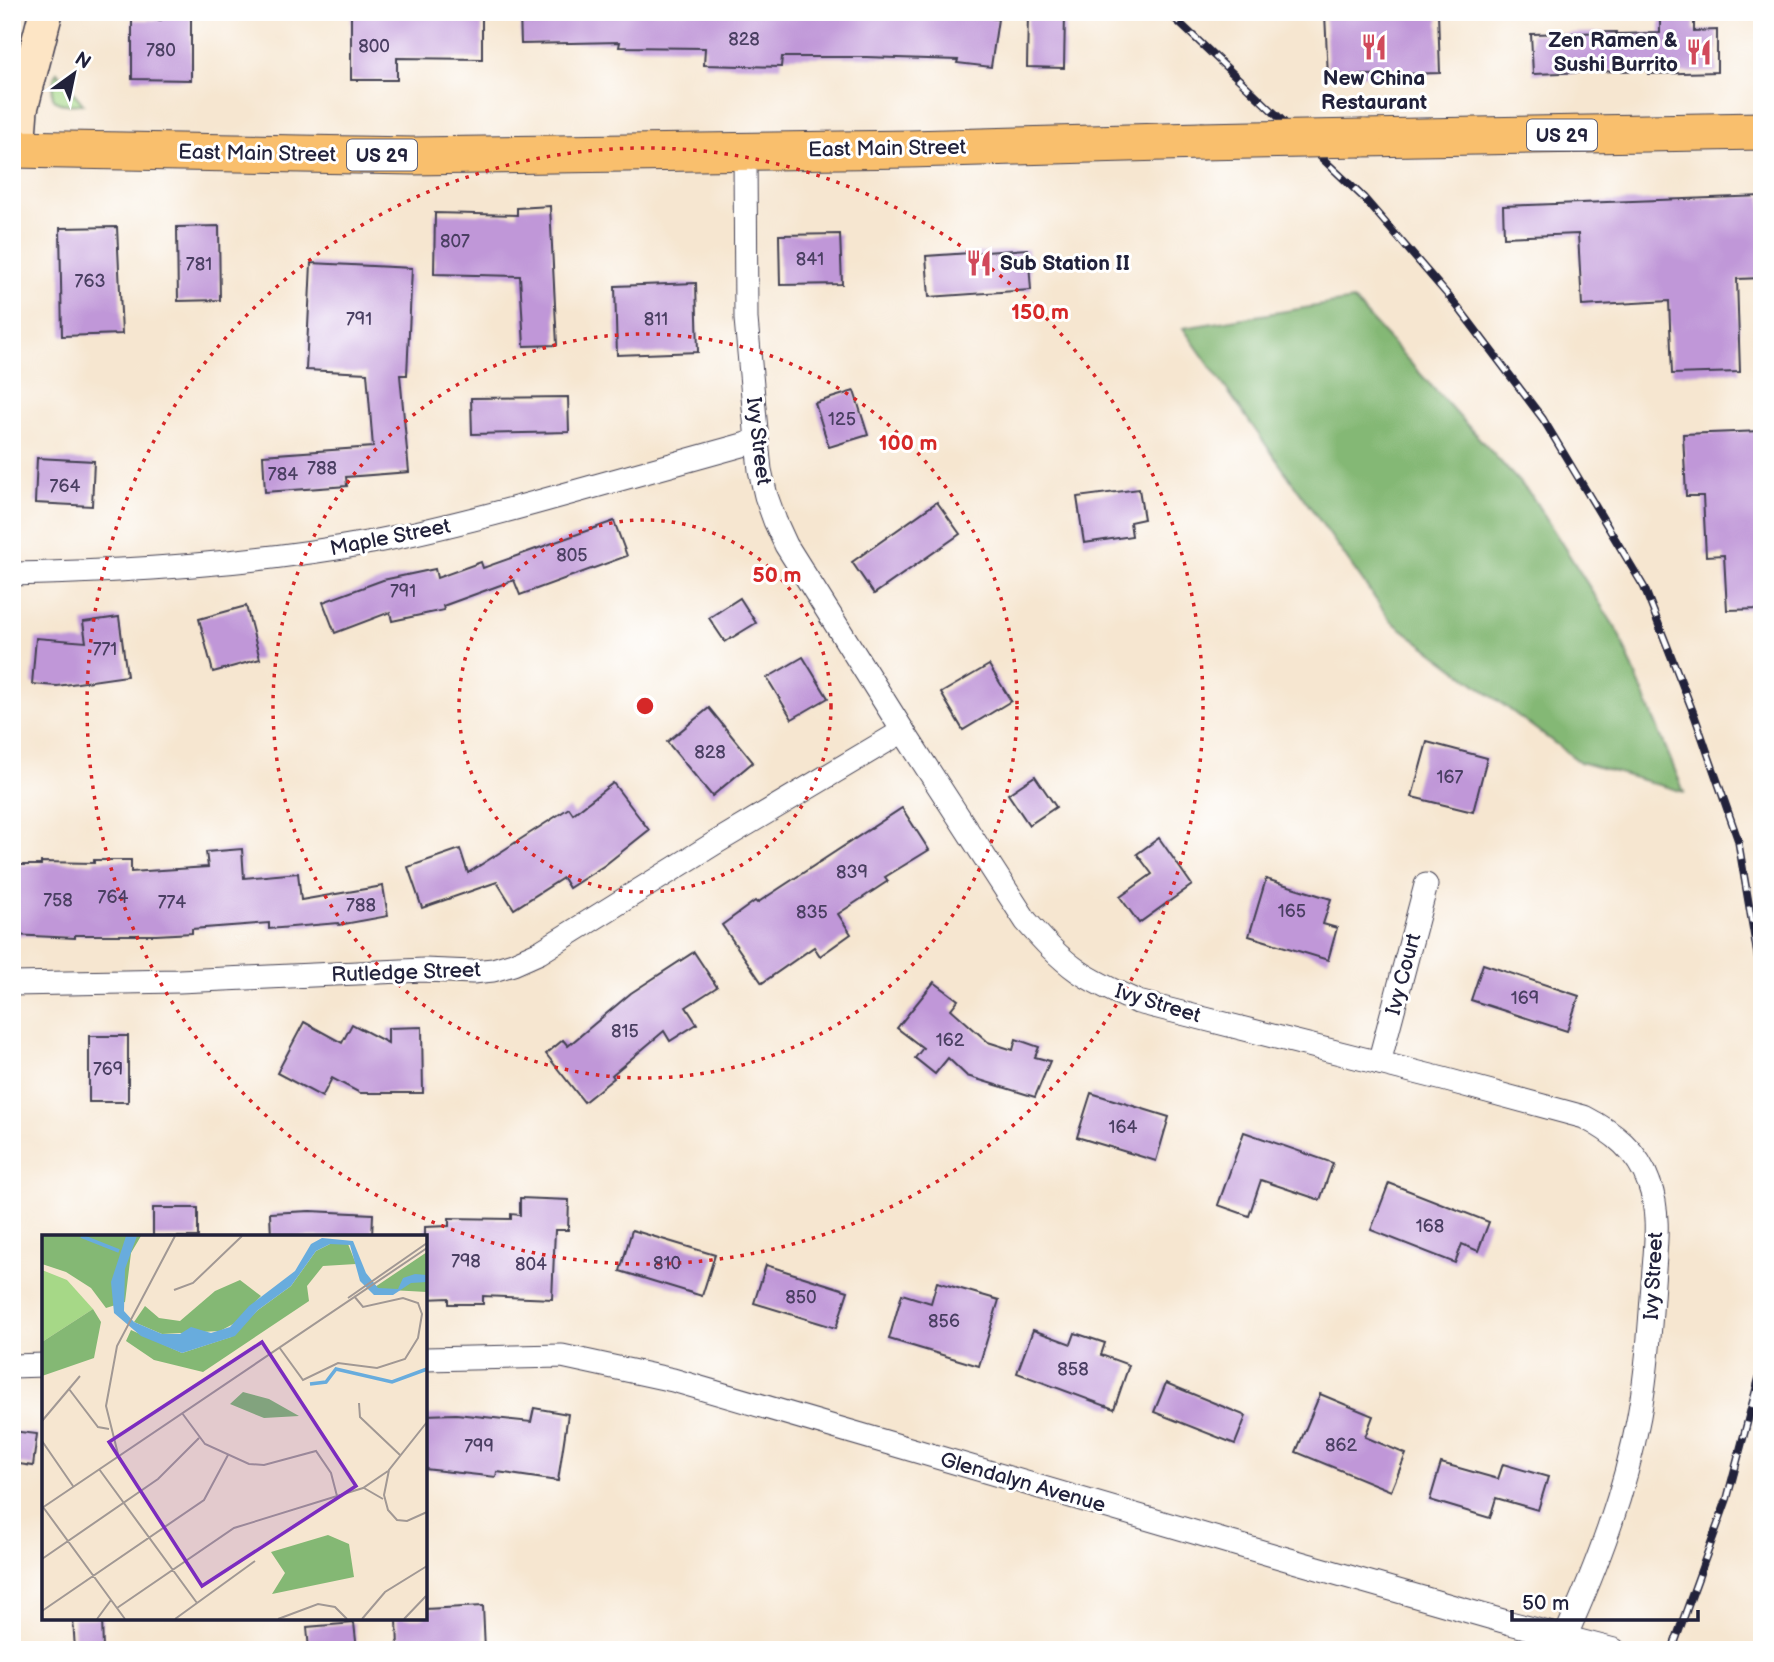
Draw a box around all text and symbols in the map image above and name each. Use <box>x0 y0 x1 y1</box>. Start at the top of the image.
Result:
place label: Zen Ramen & Sushi Burrito <box>1548 28 1678 77</box>
house number: 828 <box>728 29 760 50</box>
restaurant icon: New China Restaurant <box>1359 32 1389 62</box>
house number: 800 <box>358 36 390 57</box>
restaurant icon: Zen Ramen & Sushi Burrito <box>1684 37 1714 67</box>
north arrow <box>38 38 108 108</box>
house number: 780 <box>146 40 176 61</box>
text: N <box>70 47 95 75</box>
place label: New China Restaurant <box>1321 66 1427 115</box>
road number: US 29 <box>1527 119 1597 150</box>
street label: East Main Street <box>808 135 967 162</box>
street label: East Main Street <box>178 140 337 167</box>
road number: US 29 <box>347 140 417 170</box>
house number: 807 <box>440 231 470 252</box>
restaurant icon: Sub Station II <box>964 248 994 278</box>
house number: 841 <box>796 249 824 270</box>
place label: Sub Station II <box>1000 251 1130 276</box>
house number: 781 <box>186 254 212 275</box>
house number: 763 <box>75 271 105 292</box>
text: 150 m <box>1011 300 1069 325</box>
house number: 791 <box>346 309 372 330</box>
house number: 811 <box>644 309 668 330</box>
street label: Ivy Street <box>741 396 776 487</box>
house number: 125 <box>828 409 856 430</box>
text: 100 m <box>879 431 937 456</box>
house number: 788 <box>307 458 337 479</box>
house number: 784 <box>268 464 298 485</box>
house number: 764 <box>50 476 80 497</box>
street label: Maple Street <box>328 513 453 561</box>
house number: 805 <box>556 545 588 566</box>
text: 50 m <box>753 563 801 588</box>
house number: 791 <box>390 581 416 602</box>
house number: 771 <box>93 639 117 660</box>
centre of rings <box>633 694 657 718</box>
house number: 828 <box>694 742 726 763</box>
house number: 167 <box>1437 767 1464 788</box>
house number: 839 <box>836 862 868 883</box>
house number: 764 <box>98 887 128 908</box>
house number: 758 <box>43 890 73 911</box>
house number: 774 <box>158 892 186 913</box>
house number: 788 <box>346 895 376 916</box>
house number: 165 <box>1278 901 1306 922</box>
house number: 835 <box>796 902 828 923</box>
street label: Ivy Court <box>1381 930 1427 1018</box>
street label: Rutledge Street <box>331 957 482 988</box>
street label: Ivy Street <box>1112 979 1204 1028</box>
house number: 169 <box>1511 988 1539 1009</box>
house number: 815 <box>611 1021 639 1042</box>
house number: 162 <box>936 1030 965 1051</box>
house number: 769 <box>93 1059 123 1080</box>
house number: 164 <box>1109 1117 1137 1138</box>
house number: 168 <box>1416 1216 1444 1237</box>
street label: Ivy Street <box>1639 1231 1668 1321</box>
inset map <box>42 1235 427 1620</box>
house number: 798 <box>451 1251 481 1272</box>
house number: 810 <box>653 1253 681 1274</box>
house number: 804 <box>515 1254 547 1275</box>
house number: 850 <box>785 1287 817 1308</box>
house number: 856 <box>928 1311 960 1332</box>
house number: 858 <box>1057 1359 1089 1380</box>
house number: 862 <box>1325 1435 1357 1456</box>
house number: 799 <box>464 1436 494 1457</box>
street label: Glendalyn Avenue <box>937 1447 1108 1518</box>
scale bar <box>1512 1578 1697 1622</box>
text: 50 m <box>1522 1591 1569 1616</box>

